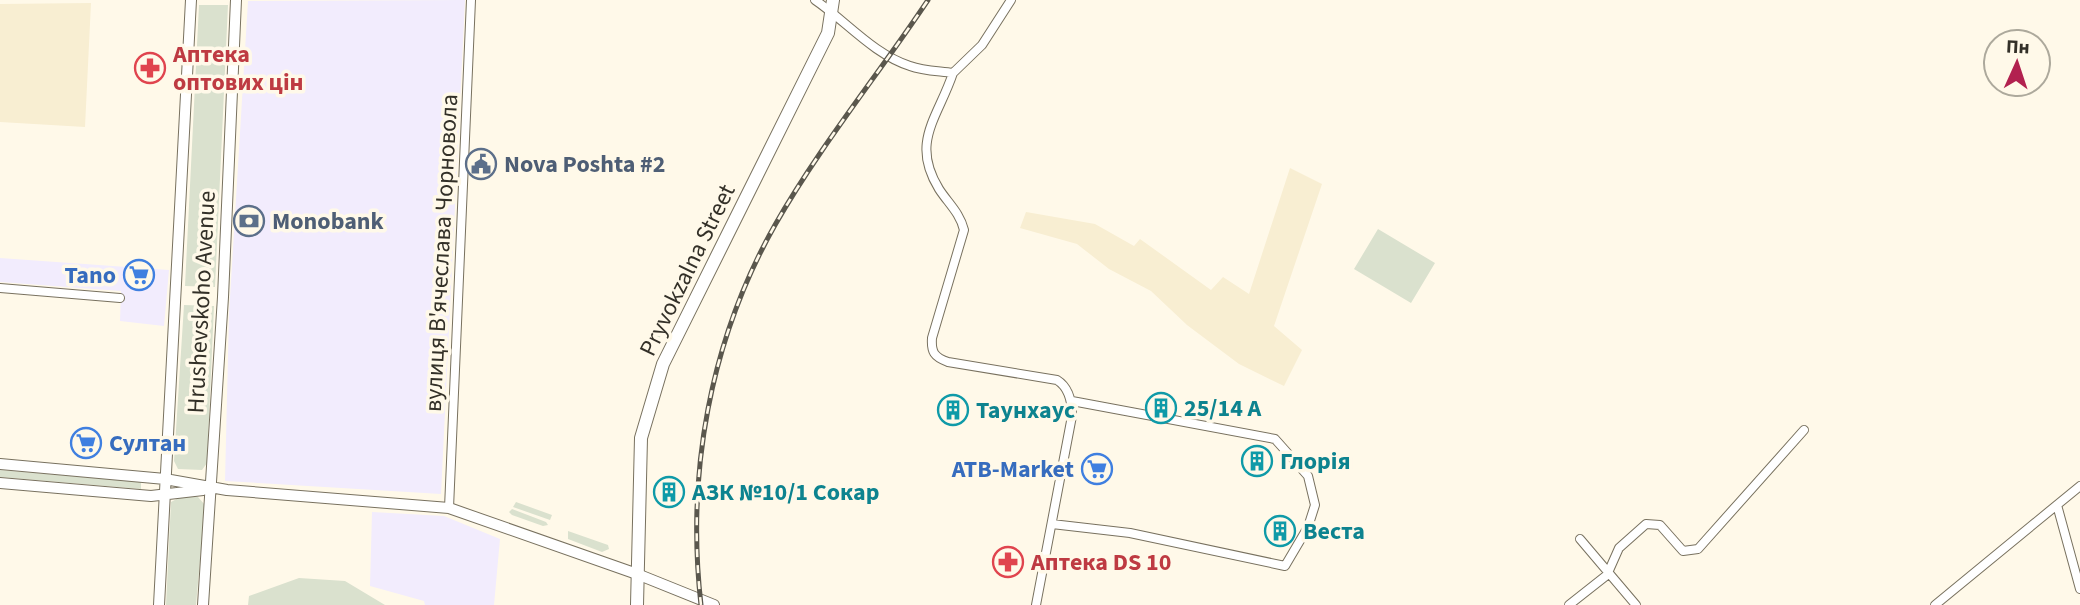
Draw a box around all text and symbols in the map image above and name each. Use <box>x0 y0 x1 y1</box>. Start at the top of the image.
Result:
north arrow <box>1982 28 2052 98</box>
text: Пн <box>2005 33 2030 62</box>
place label: Аптека оптових цін <box>172 37 303 100</box>
pharmacy icon: Аптека оптових цін <box>133 51 167 85</box>
street label: вулиця В'ячеслава Чорновола <box>416 93 467 413</box>
public building icon: Nova Poshta #2 <box>464 147 498 181</box>
place label: Nova Poshta #2 <box>504 147 665 182</box>
street label: Pryvokzalna Street <box>631 178 744 362</box>
street label: Hrushevskoho Avenue <box>178 190 225 414</box>
bank icon: Monobank <box>232 204 266 238</box>
place label: Monobank <box>272 204 385 239</box>
place label: Tano <box>64 258 116 293</box>
supermarket icon: Tano <box>122 258 156 292</box>
building icon: 25/14 А <box>1144 391 1178 425</box>
place label: 25/14 А <box>1184 391 1262 426</box>
building icon: Таунхаус <box>936 393 970 427</box>
place label: Таунхаус <box>976 393 1075 428</box>
supermarket icon: Султан <box>69 426 103 460</box>
place label: Султан <box>109 426 186 461</box>
building icon: Глорія <box>1240 444 1274 478</box>
place label: Глорія <box>1280 444 1351 479</box>
place label: ATB-Market <box>951 452 1074 487</box>
supermarket icon: ATB-Market <box>1080 452 1114 486</box>
building icon: АЗК №10/1 Сокар <box>652 475 686 509</box>
place label: АЗК №10/1 Сокар <box>691 475 879 510</box>
building icon: Веста <box>1263 514 1297 548</box>
place label: Веста <box>1303 514 1365 549</box>
pharmacy icon: Аптека DS 10 <box>991 545 1025 579</box>
place label: Аптека DS 10 <box>1030 545 1171 580</box>

